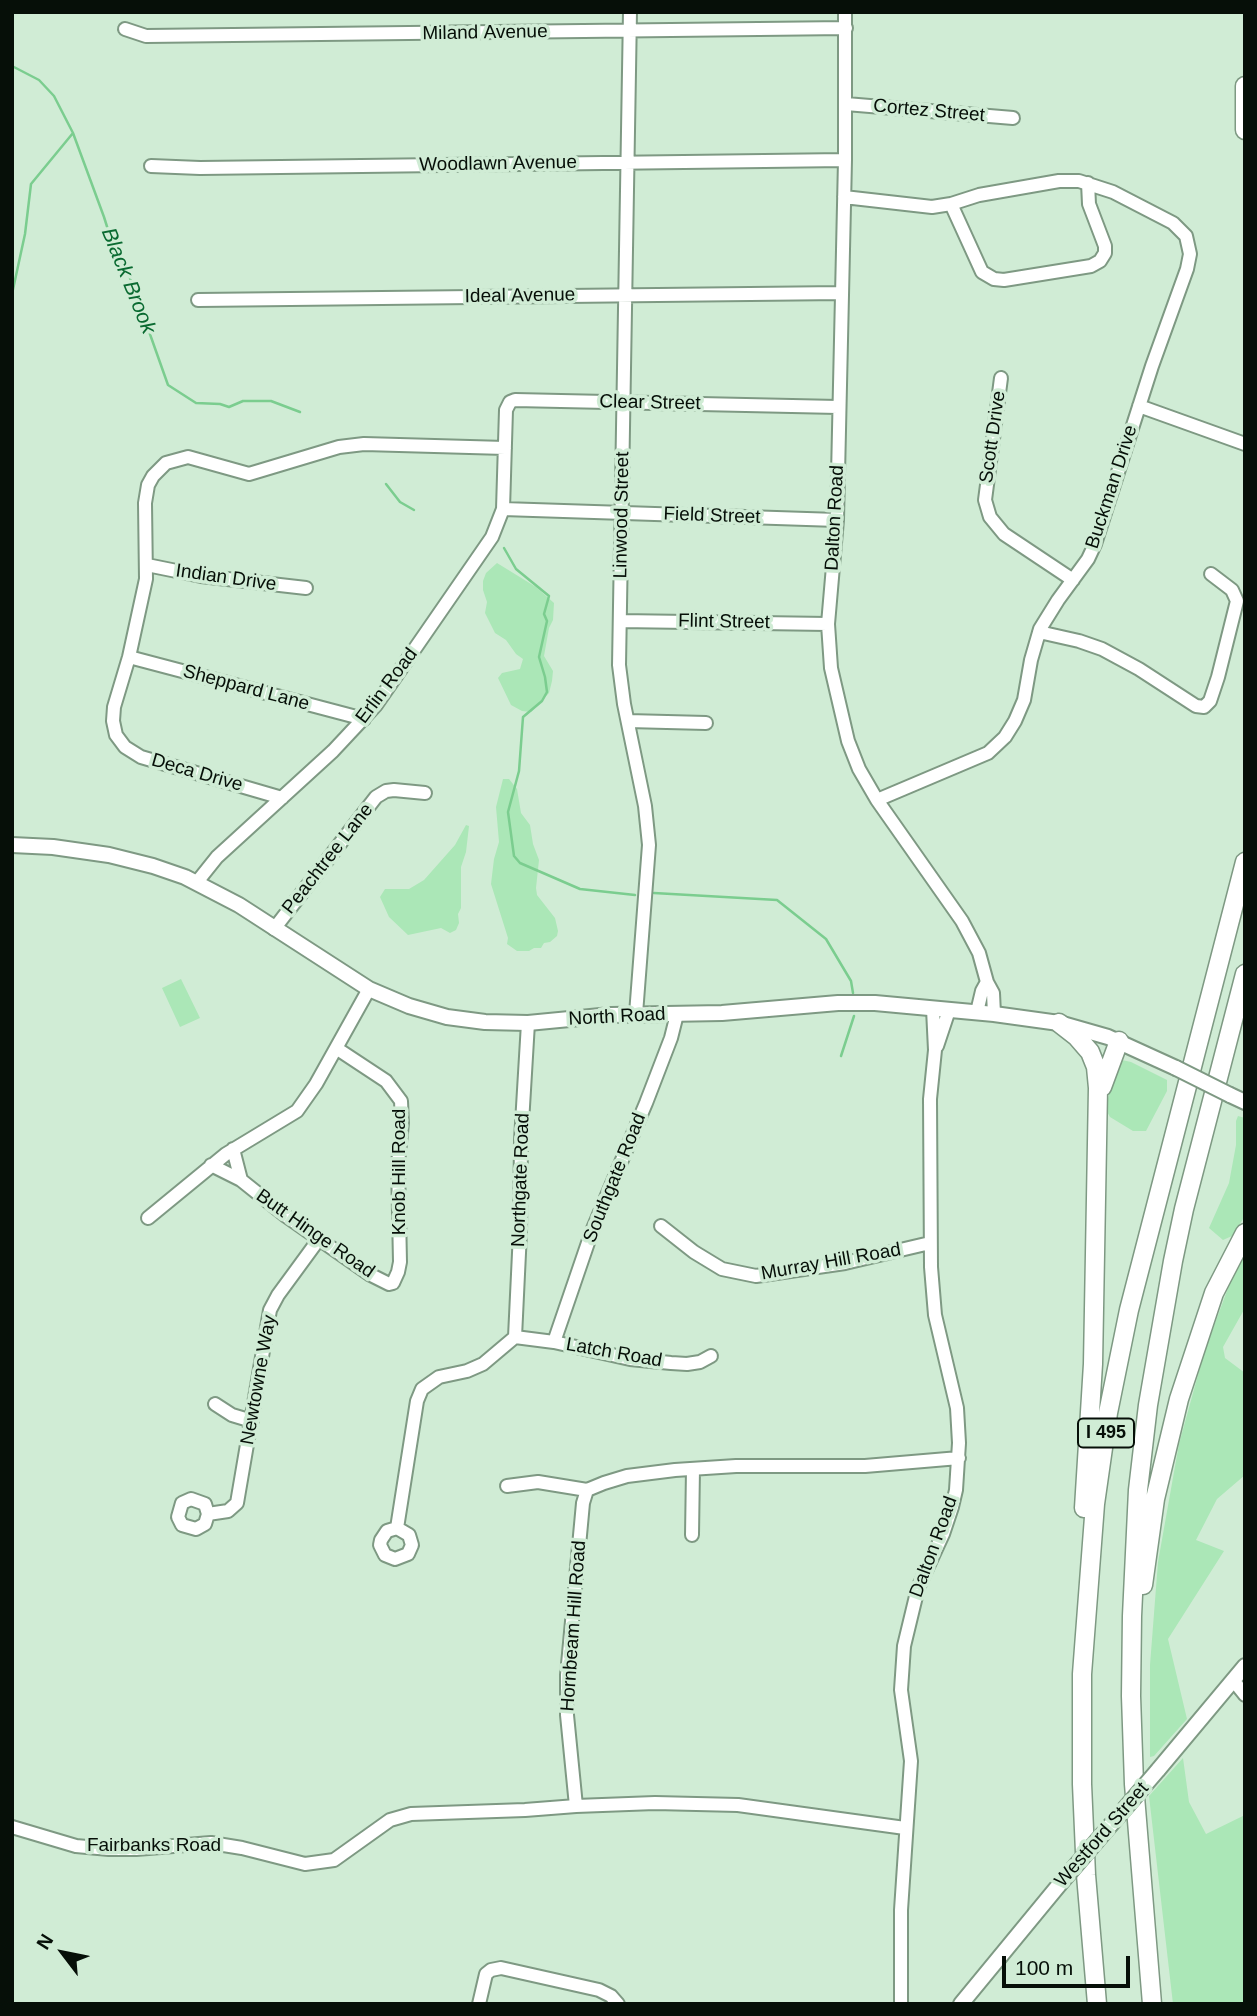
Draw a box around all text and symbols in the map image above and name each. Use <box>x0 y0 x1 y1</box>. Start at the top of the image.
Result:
street label: Miland Avenue <box>422 21 548 45</box>
street label: Cortez Street <box>872 95 986 127</box>
street label: Woodlawn Avenue <box>419 151 577 177</box>
water label: Black Brook <box>95 224 161 338</box>
street label: Ideal Avenue <box>465 284 575 308</box>
street label: Scott Drive <box>975 389 1011 485</box>
street label: Clear Street <box>599 391 701 415</box>
street label: Buckman Drive <box>1081 422 1143 552</box>
street label: Linwood Street <box>609 451 635 579</box>
street label: Dalton Road <box>821 465 849 571</box>
street label: Field Street <box>663 503 761 529</box>
street label: Indian Drive <box>174 560 278 596</box>
street label: Flint Street <box>678 610 770 634</box>
street label: Erlin Road <box>351 644 423 728</box>
street label: Sheppard Lane <box>180 660 312 716</box>
street label: Deca Drive <box>149 749 245 797</box>
street label: Peachtree Lane <box>278 799 378 919</box>
street label: North Road <box>568 1003 666 1031</box>
street label: Knob Hill Road <box>389 1109 411 1235</box>
street label: Southgate Road <box>579 1110 651 1246</box>
street label: Northgate Road <box>507 1113 535 1247</box>
street label: Butt Hinge Road <box>251 1185 379 1283</box>
street label: Murray Hill Road <box>759 1238 903 1286</box>
street label: Newtowne Way <box>236 1313 282 1447</box>
street label: Latch Road <box>564 1333 664 1373</box>
road number: I 495 <box>1078 1418 1134 1448</box>
street label: Dalton Road <box>905 1493 963 1601</box>
street label: Hornbeam Hill Road <box>557 1540 591 1712</box>
street label: Westford Street <box>1050 1778 1154 1892</box>
street label: Fairbanks Road <box>87 1835 221 1857</box>
north arrow <box>28 1918 98 1988</box>
text: N <box>32 1930 57 1953</box>
scale bar <box>1005 1942 1133 1986</box>
text: 100 m <box>1015 1956 1073 1979</box>

